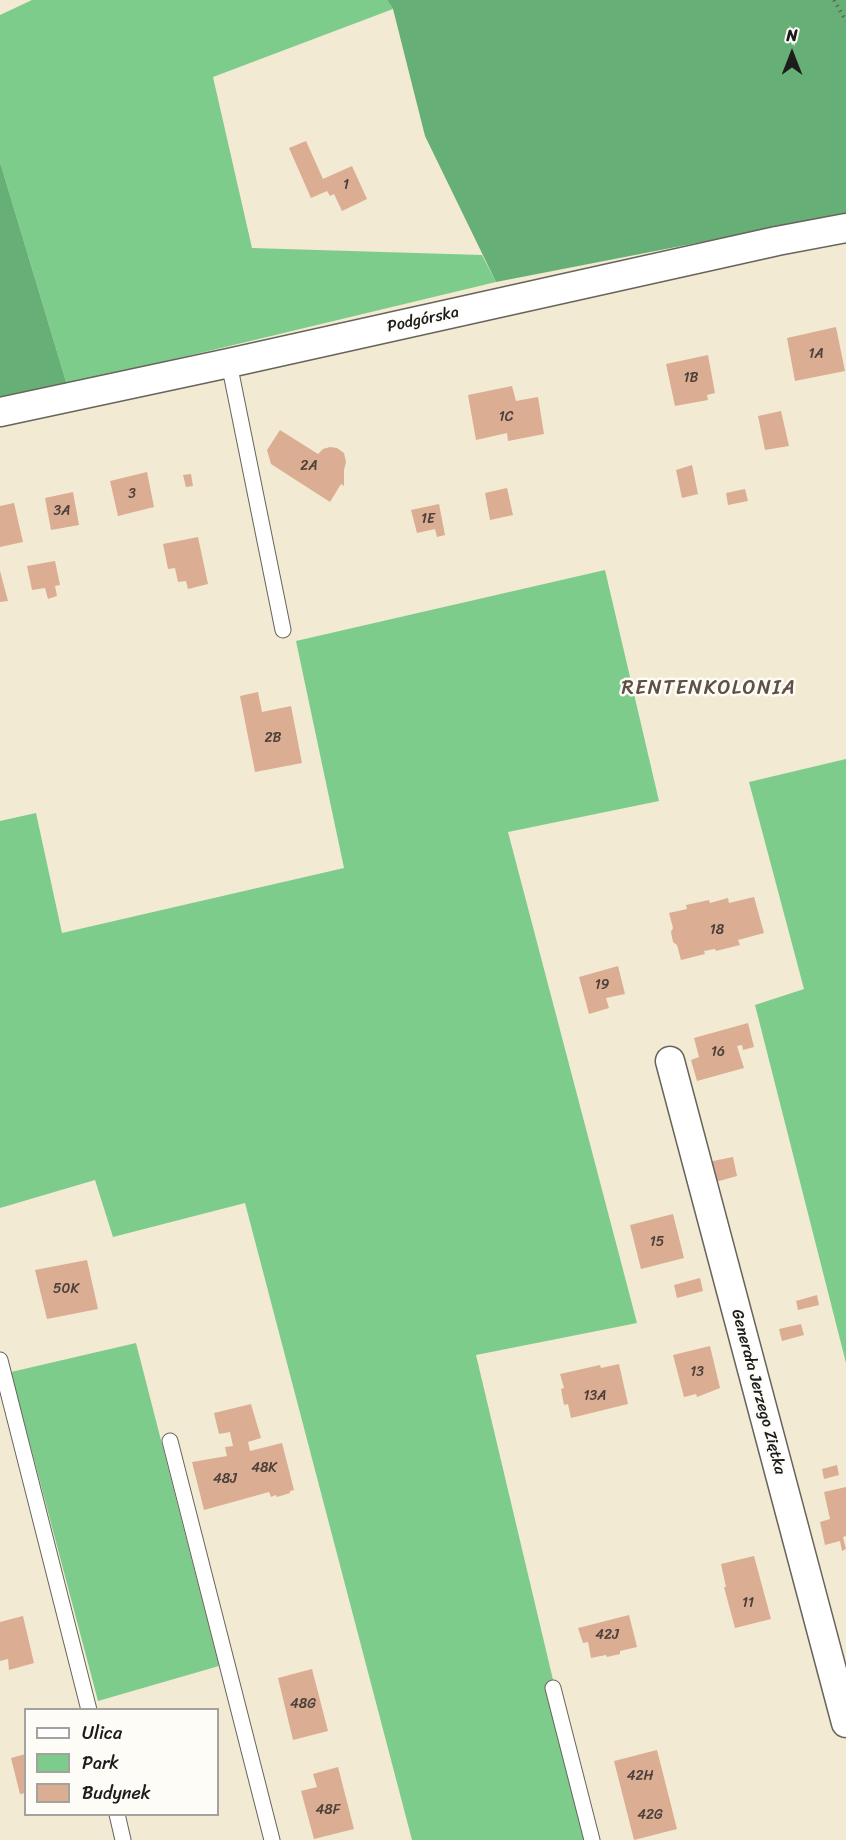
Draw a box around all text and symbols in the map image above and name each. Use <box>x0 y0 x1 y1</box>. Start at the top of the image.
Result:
text: N <box>786 21 798 50</box>
north arrow <box>762 24 822 84</box>
house number: 1 <box>343 177 349 193</box>
street label: Podgórska <box>385 303 461 337</box>
house number: 1A <box>808 346 824 362</box>
house number: 1B <box>684 370 698 386</box>
house number: 1C <box>499 409 513 425</box>
house number: 2A <box>300 458 318 474</box>
house number: 3 <box>128 486 136 502</box>
house number: 3A <box>54 503 70 519</box>
house number: 1E <box>421 511 435 527</box>
district label: RENTENKOLONIA <box>623 677 795 701</box>
house number: 2B <box>265 730 281 746</box>
house number: 18 <box>710 922 724 938</box>
house number: 19 <box>595 977 609 993</box>
house number: 16 <box>711 1044 725 1060</box>
house number: 15 <box>650 1234 664 1250</box>
house number: 50K <box>53 1281 79 1297</box>
street label: Generała Jerzego Ziętka <box>727 1307 789 1477</box>
house number: 13 <box>690 1364 704 1380</box>
house number: 13A <box>584 1388 606 1404</box>
house number: 48K <box>251 1460 277 1476</box>
house number: 48J <box>213 1471 237 1487</box>
house number: 11 <box>742 1595 754 1611</box>
house number: 42J <box>595 1627 619 1643</box>
house number: 48G <box>290 1696 316 1712</box>
legend <box>24 1708 219 1816</box>
text: Ulica <box>82 1717 122 1749</box>
text: Park <box>82 1747 119 1779</box>
house number: 42H <box>627 1768 653 1784</box>
text: Budynek <box>82 1777 150 1809</box>
house number: 48F <box>316 1802 340 1818</box>
house number: 42G <box>637 1807 663 1823</box>

